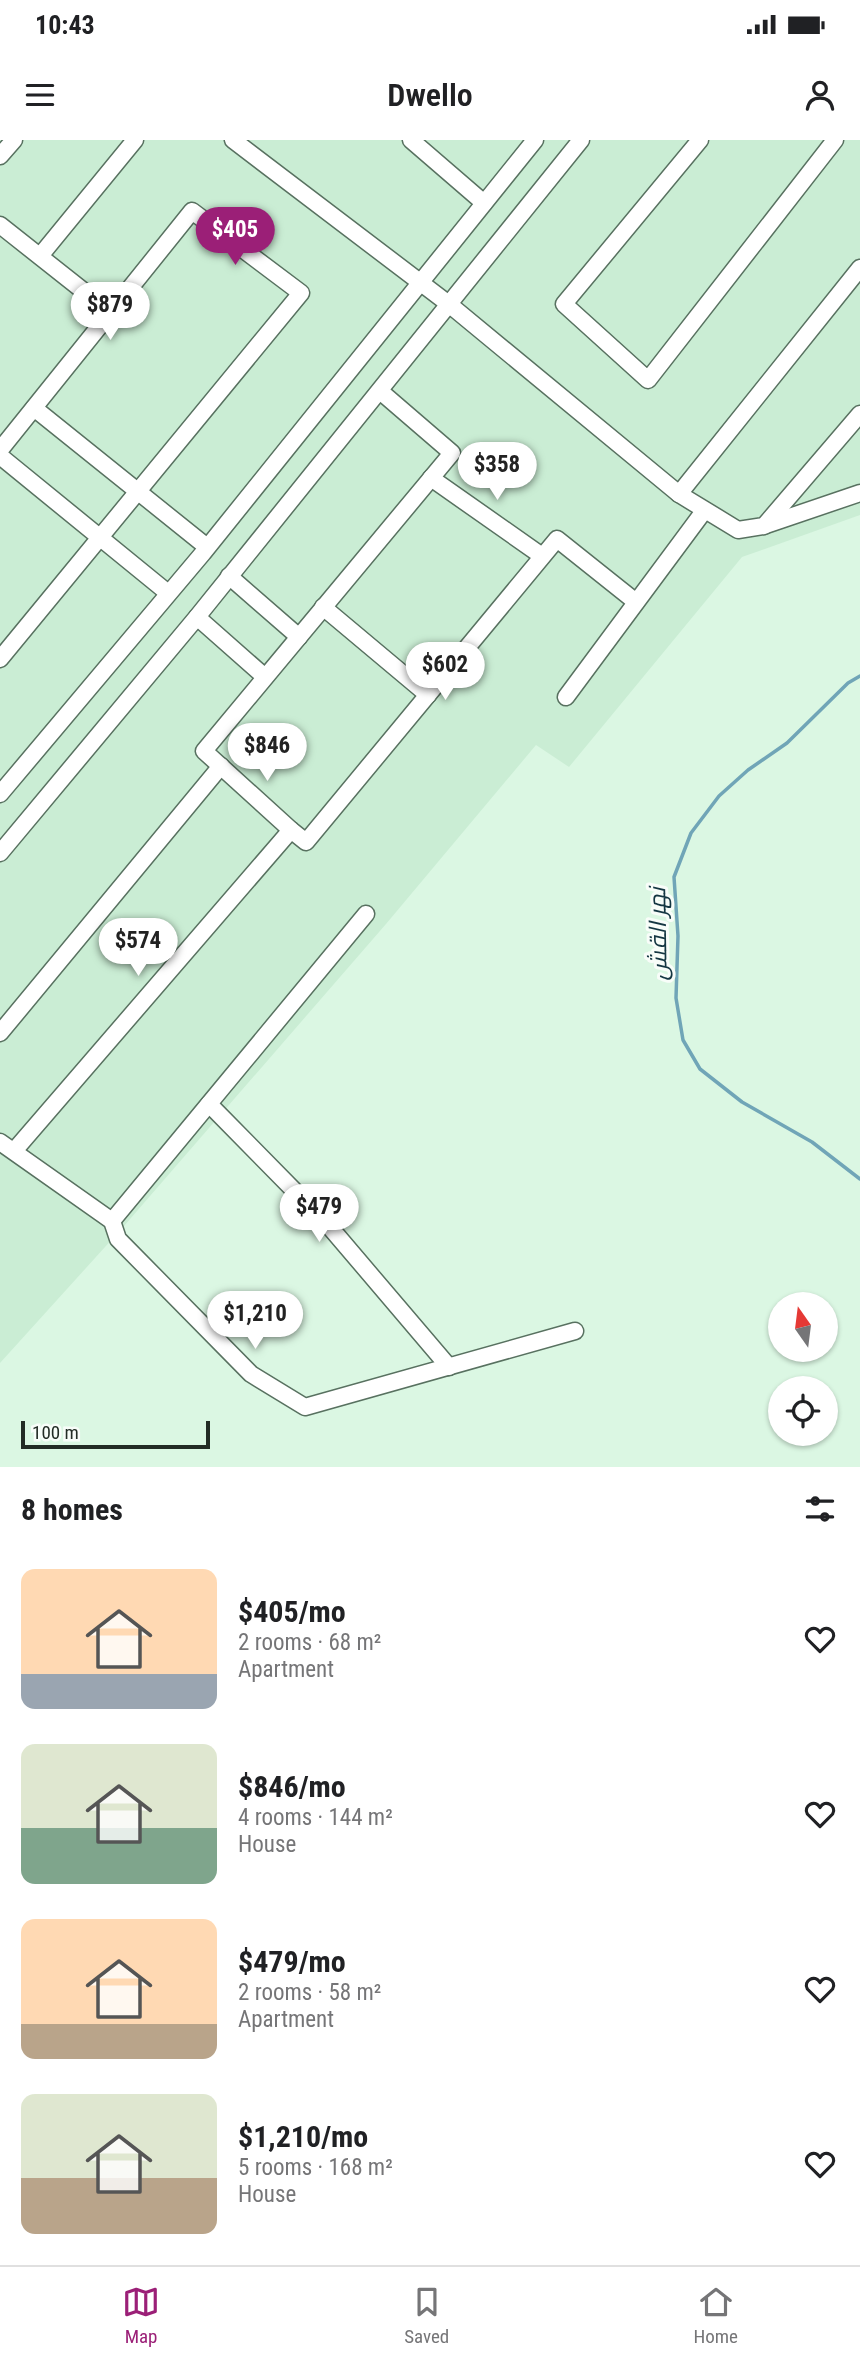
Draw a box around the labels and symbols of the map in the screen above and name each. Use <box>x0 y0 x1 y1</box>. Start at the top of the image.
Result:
pin: $405 <box>194 208 276 267</box>
pin: $879 <box>69 282 151 342</box>
pin: $358 <box>456 442 538 502</box>
pin: $602 <box>404 643 486 702</box>
pin: $846 <box>226 724 308 783</box>
water label: نهر القش <box>643 885 673 981</box>
pin: $574 <box>97 918 179 978</box>
pin: $479 <box>278 1184 360 1244</box>
pin: $1,210 <box>198 1292 312 1351</box>
north arrow <box>768 1292 838 1362</box>
scale bar <box>21 1418 210 1450</box>

